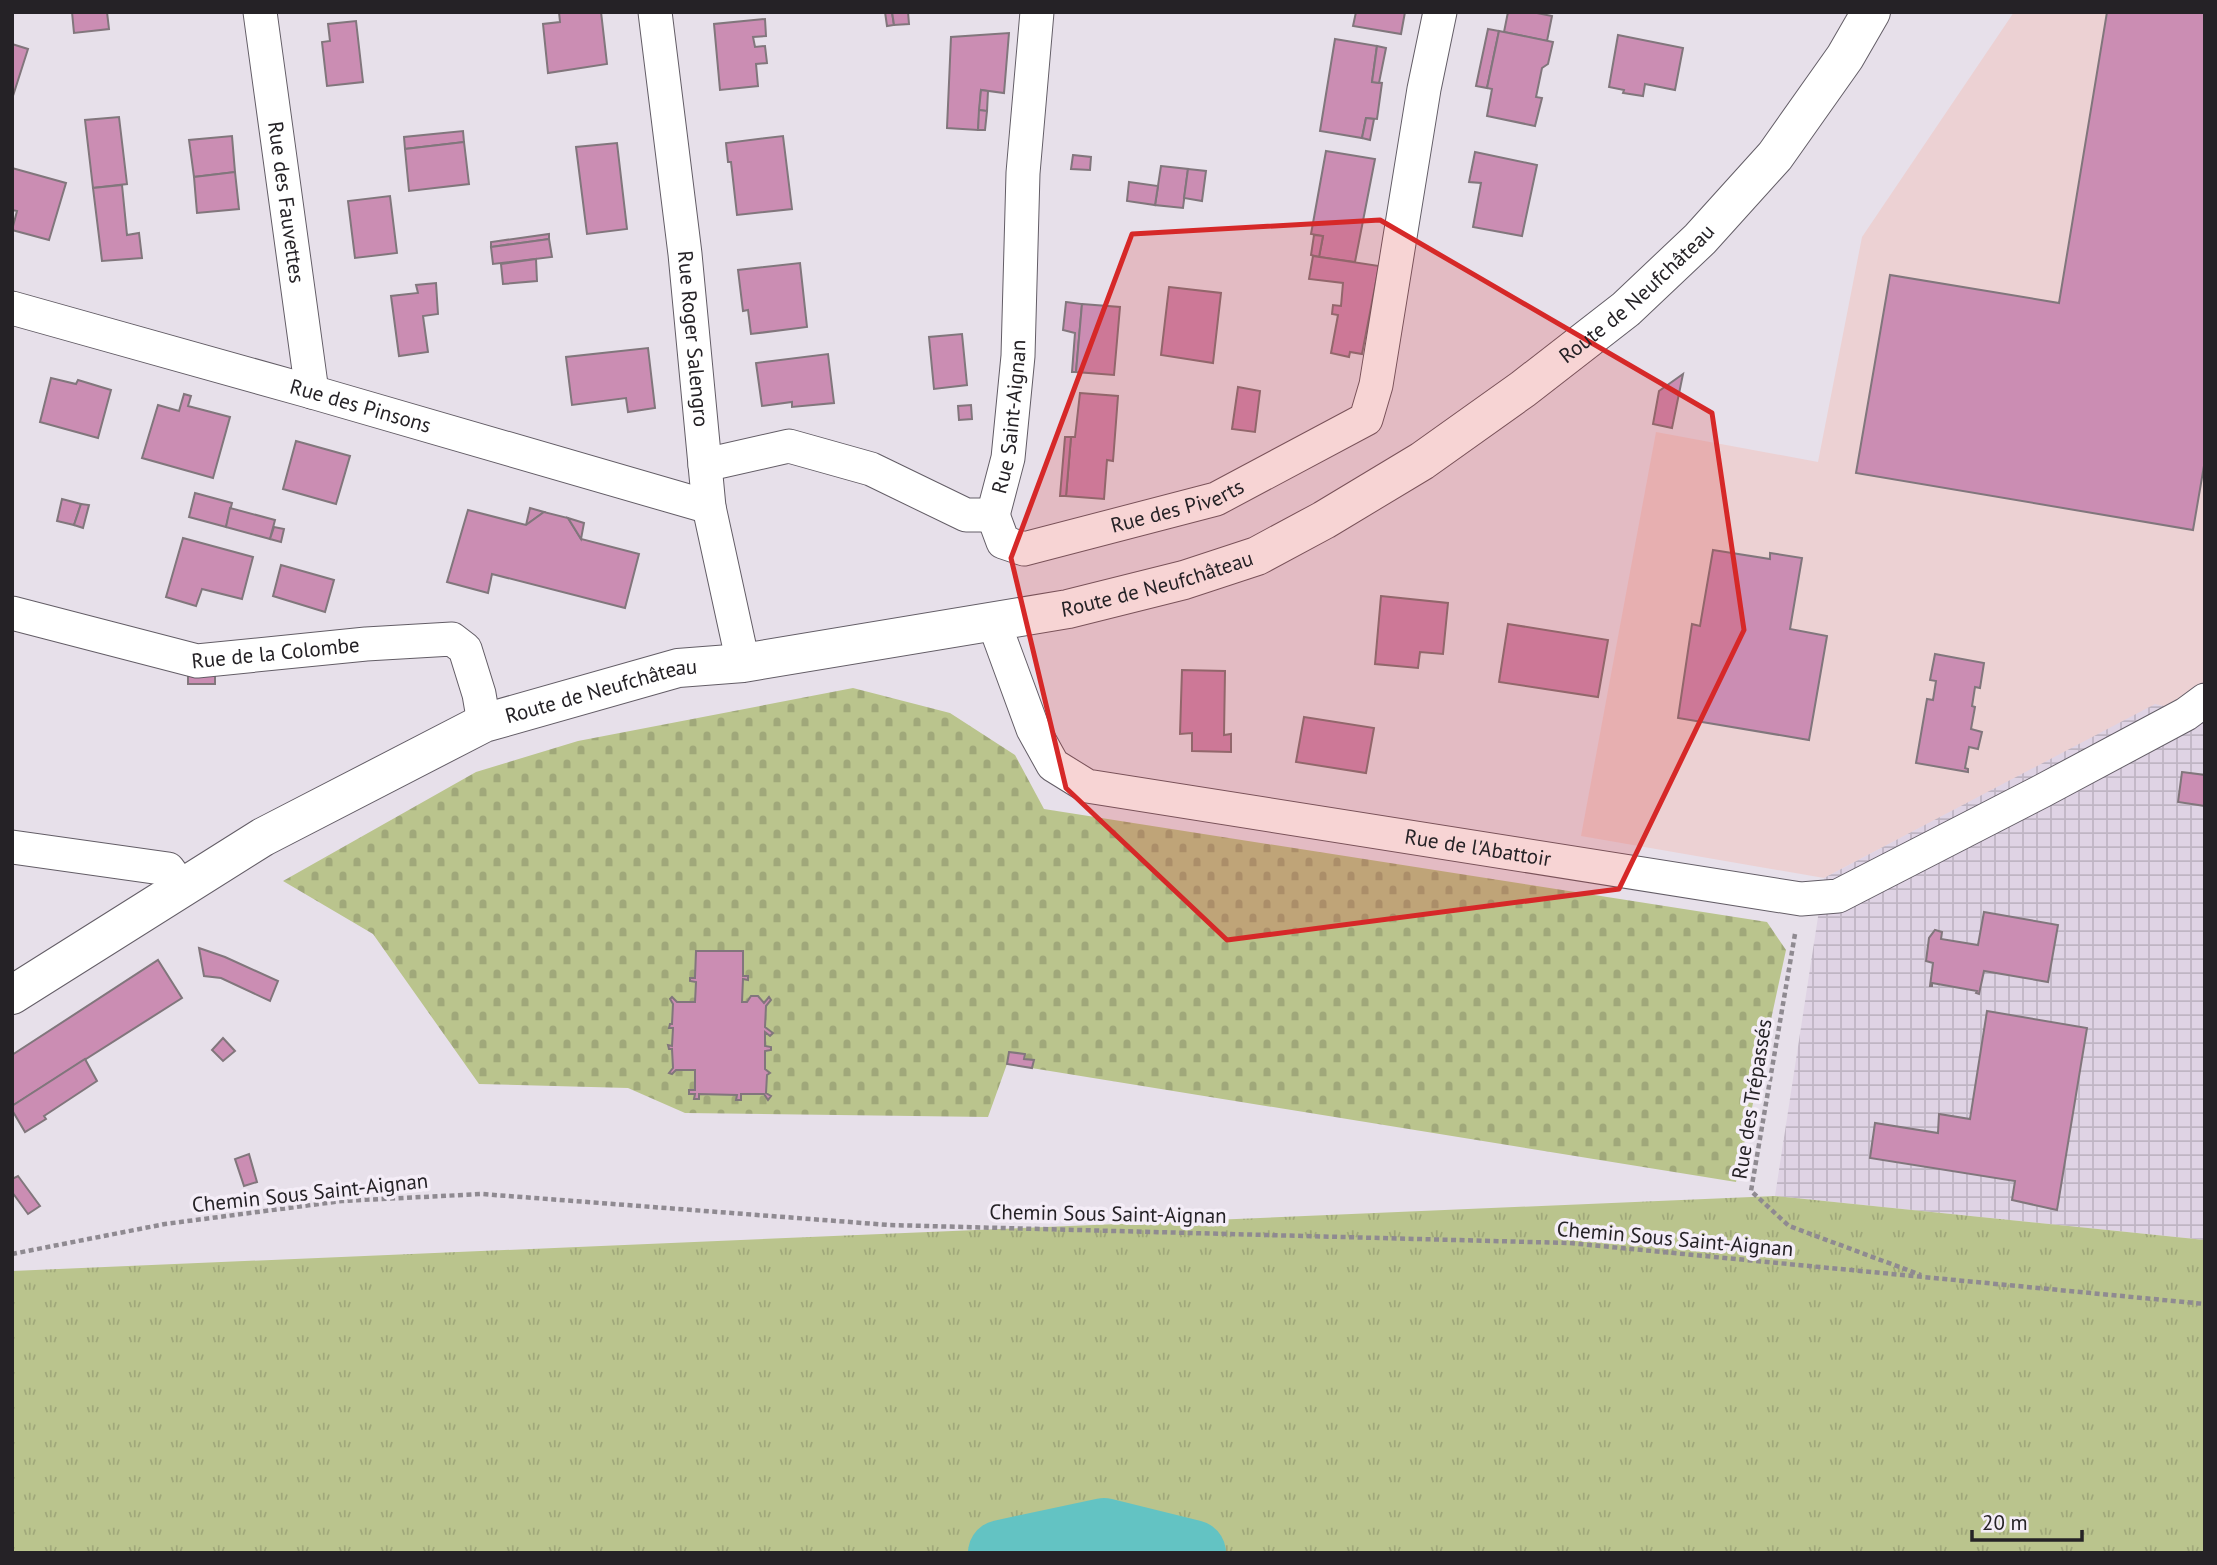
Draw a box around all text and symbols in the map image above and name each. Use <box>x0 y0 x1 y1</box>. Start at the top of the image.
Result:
street label: Rue des Fauvettes <box>262 120 311 285</box>
street label: Route de Neufchâteau <box>1553 218 1720 369</box>
street label: Rue Roger Salengro <box>672 249 715 428</box>
street label: Rue Saint-Aignan <box>985 339 1031 497</box>
street label: Rue des Pinsons <box>287 372 434 439</box>
street label: Rue des Piverts <box>1108 473 1248 539</box>
street label: Route de Neufchâteau <box>1059 544 1256 623</box>
street label: Rue de la Colombe <box>190 631 361 674</box>
street label: Route de Neufchâteau <box>502 653 698 729</box>
street label: Rue de l'Abattoir <box>1403 822 1553 872</box>
street label: Rue des Trépassés <box>1726 1017 1778 1181</box>
street label: Chemin Sous Saint-Aignan <box>190 1167 429 1218</box>
street label: Chemin Sous Saint-Aignan <box>989 1198 1227 1229</box>
street label: Chemin Sous Saint-Aignan <box>1556 1215 1794 1262</box>
scale bar <box>1972 1498 2082 1542</box>
text: 20 m <box>1982 1509 2028 1536</box>

